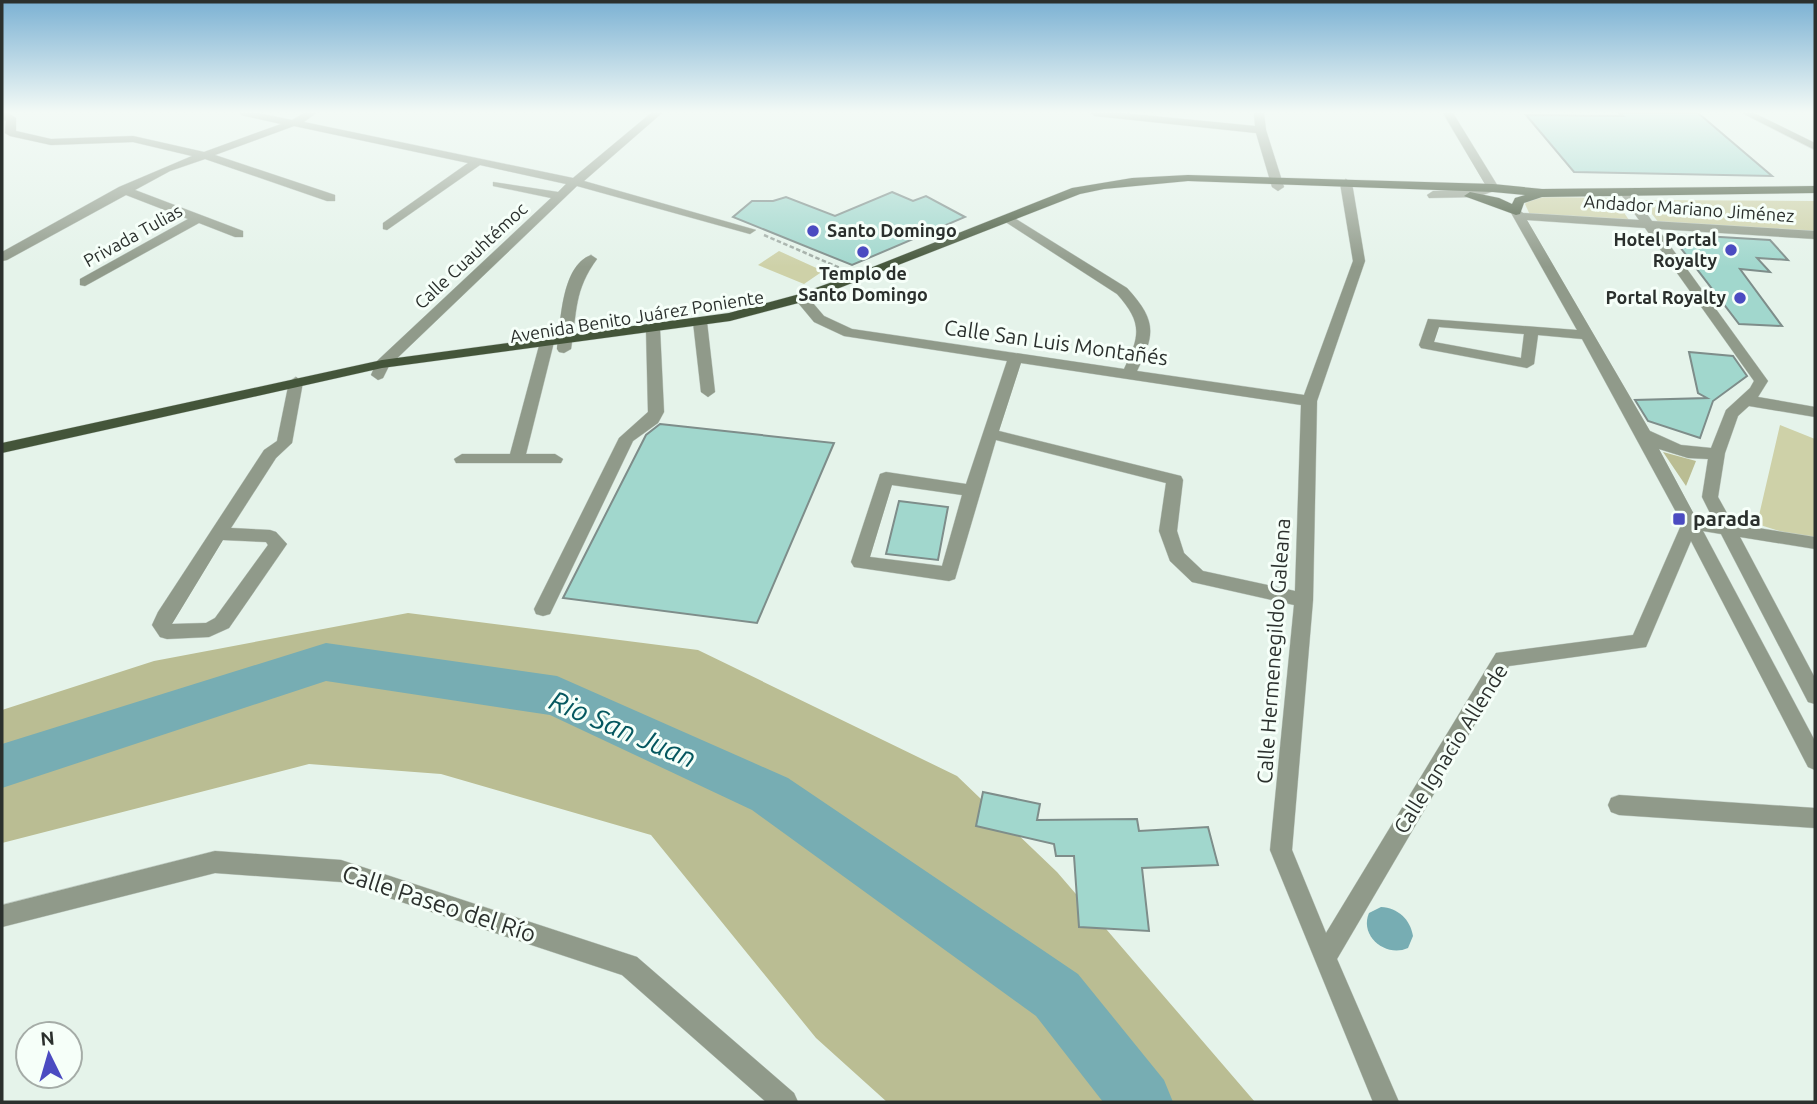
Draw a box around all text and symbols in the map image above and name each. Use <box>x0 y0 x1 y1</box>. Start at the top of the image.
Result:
street label: Andador Mariano Jiménez <box>1583 191 1795 225</box>
street label: Calle Cuauhtémoc <box>410 198 531 312</box>
street label: Privada Tulias <box>80 200 186 270</box>
place label: Santo Domingo <box>827 220 957 240</box>
marker: Santo Domingo <box>805 223 821 239</box>
place label: Hotel Portal Royalty <box>1613 229 1718 270</box>
marker: Hotel Portal Royalty <box>1723 242 1739 258</box>
marker: Templo de Santo Domingo <box>855 244 871 260</box>
place label: Templo de Santo Domingo <box>798 263 928 304</box>
street label: Avenida Benito Juárez Poniente <box>508 286 765 346</box>
place label: Portal Royalty <box>1605 287 1726 307</box>
marker: Portal Royalty <box>1732 290 1748 306</box>
street label: Calle San Luis Montañés <box>943 314 1170 370</box>
place label: parada <box>1693 506 1761 530</box>
marker: parada <box>1671 511 1687 527</box>
street label: Calle Hermenegildo Galeana <box>1252 517 1294 784</box>
street label: Calle Ignacio Allende <box>1388 659 1512 838</box>
water label: Rio San Juan <box>545 684 701 773</box>
street label: Calle Paseo del Río <box>339 859 539 948</box>
north arrow <box>14 1020 84 1090</box>
text: N <box>39 1026 56 1050</box>

